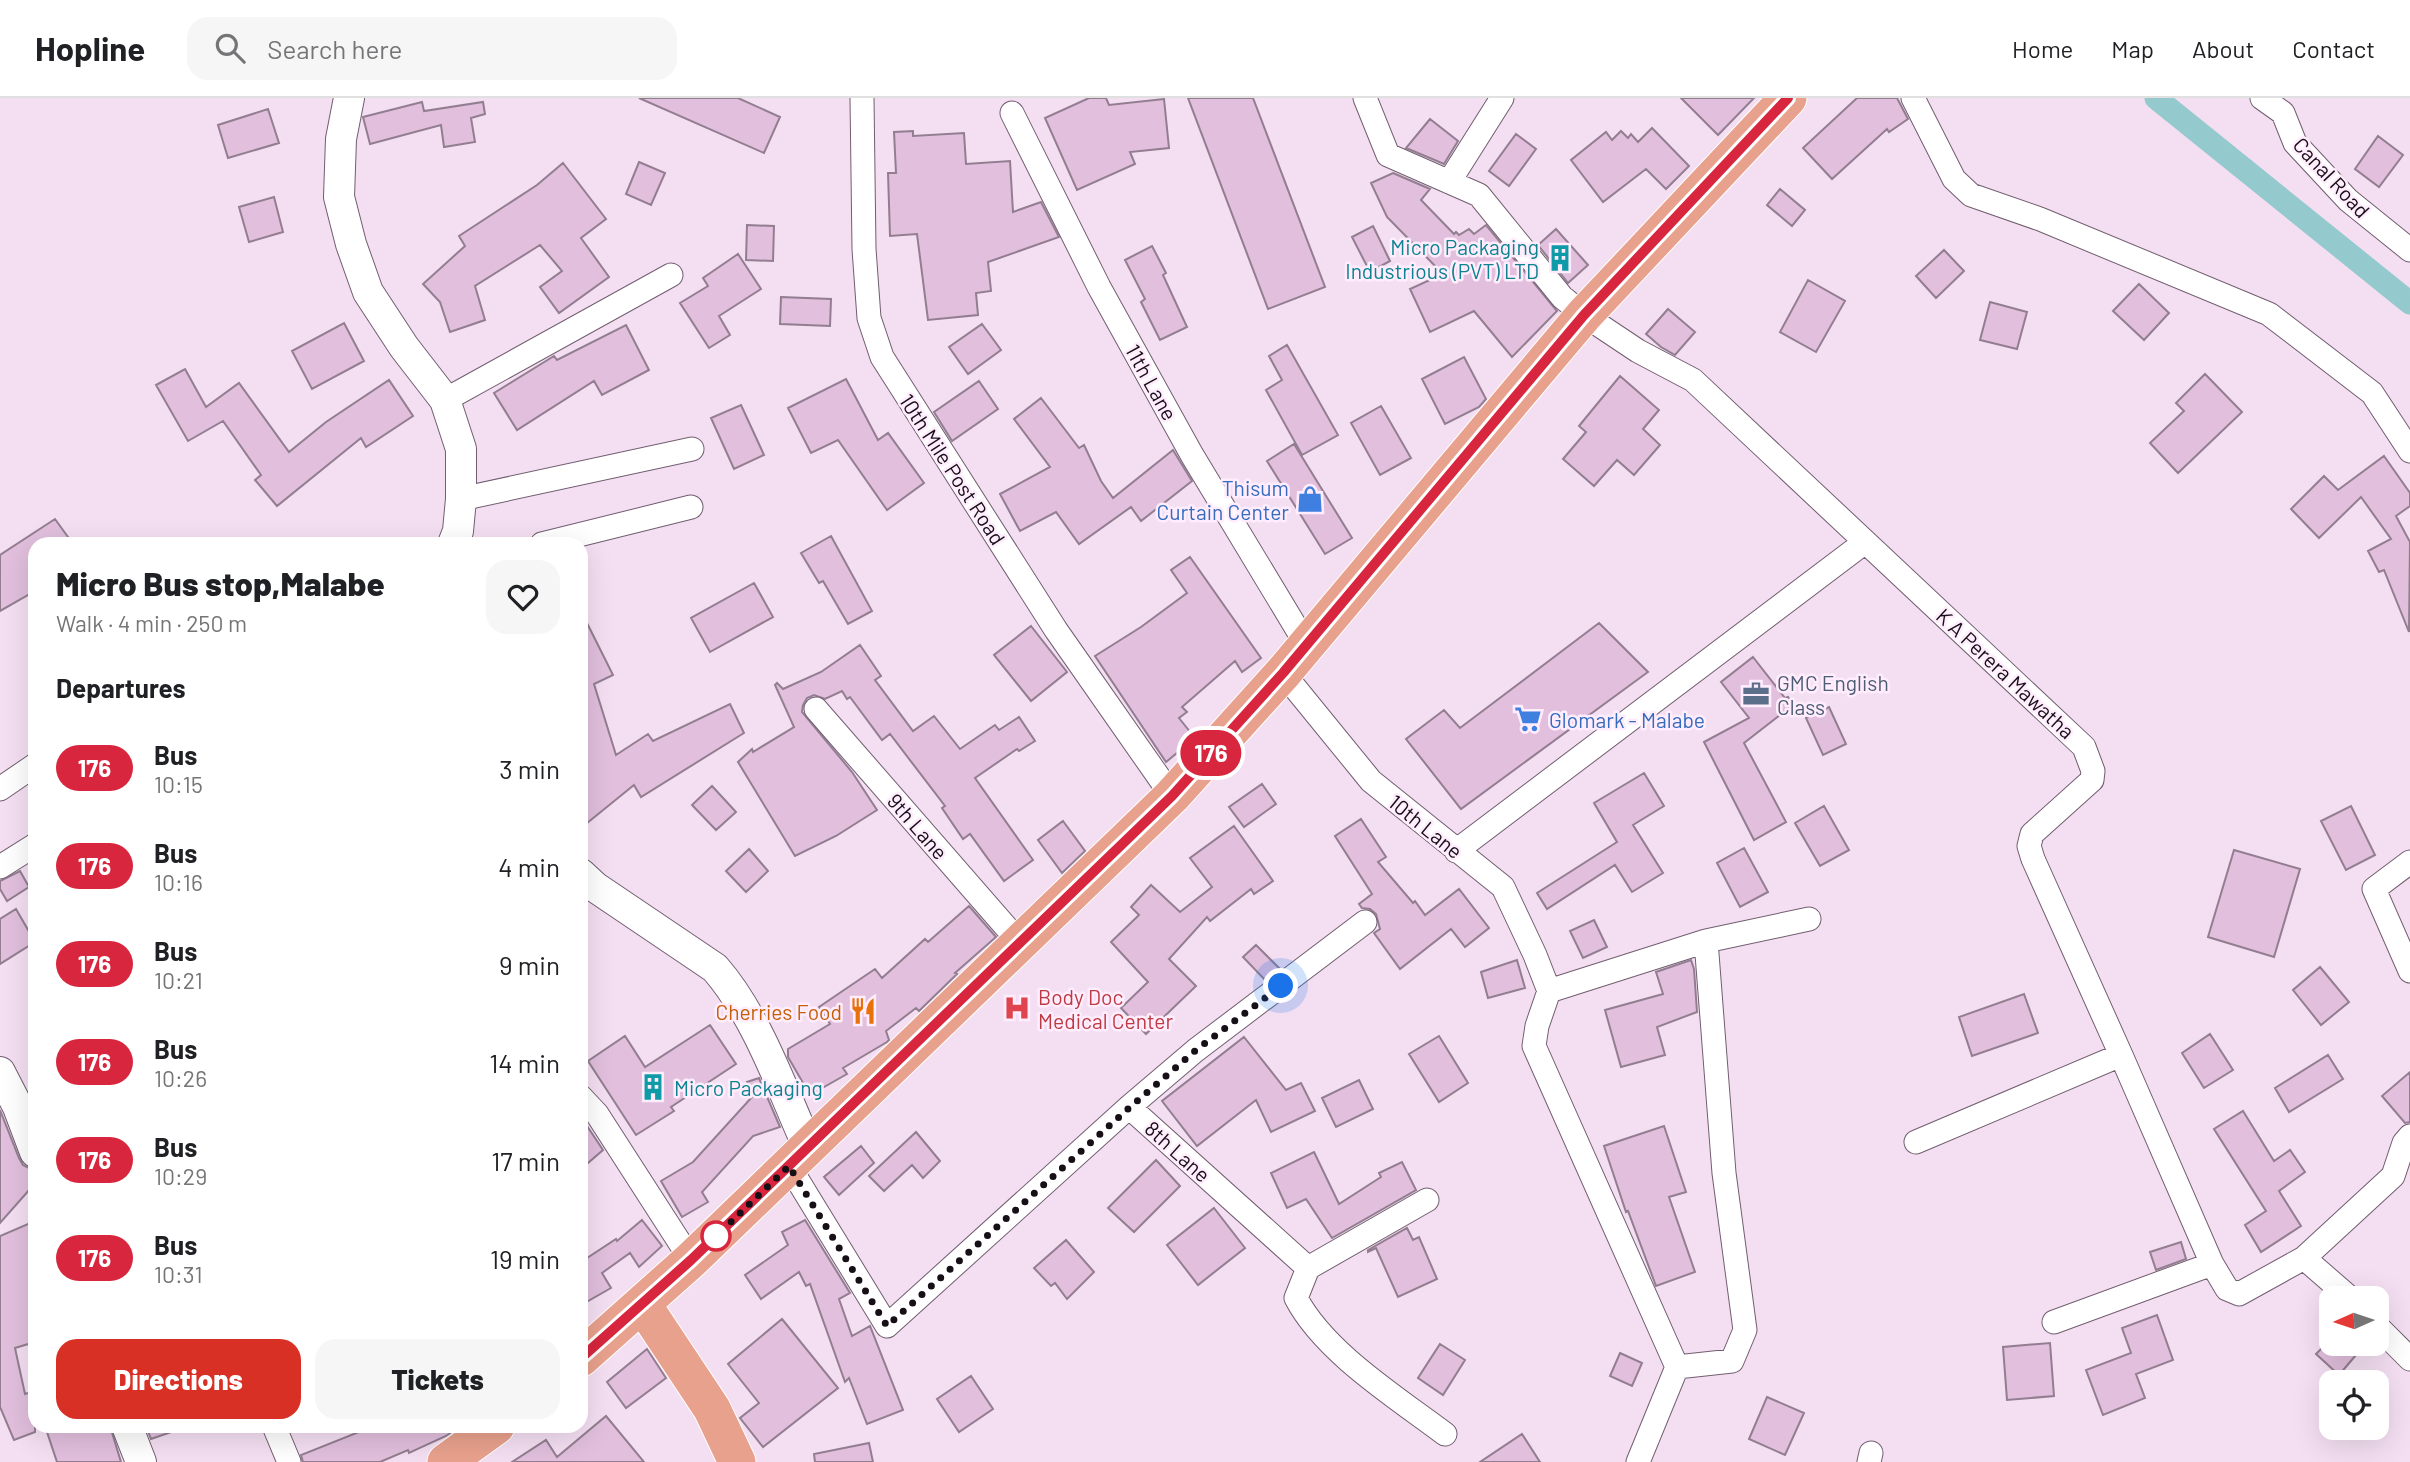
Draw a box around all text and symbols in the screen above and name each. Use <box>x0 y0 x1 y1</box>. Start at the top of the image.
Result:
search box <box>187 17 677 80</box>
text: Hopline <box>35 28 145 68</box>
icon: search <box>211 29 249 67</box>
text: Search here <box>267 33 402 64</box>
text: Home <box>2012 34 2073 63</box>
text: Map <box>2111 34 2154 63</box>
text: About <box>2192 34 2254 63</box>
text: Contact <box>2292 34 2375 63</box>
street label: Canal Road <box>2288 132 2376 222</box>
place label: Micro Packaging Industrious (PVT) LTD <box>1345 234 1539 283</box>
building icon: Micro Packaging Industrious (PVT) LTD <box>1545 243 1575 273</box>
street label: 11th Lane <box>1121 340 1183 424</box>
street label: 10th Mile Post Road <box>895 389 1011 549</box>
place label: Thisum Curtain Center <box>1156 475 1289 524</box>
shop icon: Thisum Curtain Center <box>1295 484 1325 514</box>
button: heart <box>486 560 560 634</box>
text: Micro Bus stop,Malabe <box>56 563 385 603</box>
street label: K A Perera Mawatha <box>1932 603 2080 743</box>
text: Walk · 4 min · 250 m <box>56 609 247 637</box>
place label: GMC English Class <box>1777 670 1889 719</box>
text: Departures <box>56 672 186 703</box>
office icon: GMC English Class <box>1741 679 1771 709</box>
supermarket icon: Glomark - Malabe <box>1513 704 1543 734</box>
place label: Glomark - Malabe <box>1549 707 1705 732</box>
line badge: 176 <box>1171 730 1251 776</box>
text: 176 <box>1194 738 1228 767</box>
text: Bus <box>154 739 197 770</box>
text: 176 <box>78 753 111 782</box>
text: 3 min <box>499 753 560 784</box>
text: 10:15 <box>154 770 203 798</box>
street label: 9th Lane <box>883 788 953 864</box>
street label: 10th Lane <box>1384 789 1468 863</box>
text: Bus <box>154 837 197 868</box>
text: 176 <box>78 851 111 880</box>
text: 4 min <box>498 851 560 882</box>
text: 10:16 <box>154 868 203 896</box>
text: Bus <box>154 935 197 966</box>
text: 176 <box>78 949 111 978</box>
text: 9 min <box>499 949 560 980</box>
text: 10:21 <box>154 966 203 994</box>
your location <box>1263 968 1298 1003</box>
place label: Body Doc Medical Center <box>1038 984 1173 1033</box>
hospital icon: Body Doc Medical Center <box>1002 993 1032 1023</box>
restaurant icon: Cherries Food <box>848 996 878 1026</box>
place label: Cherries Food <box>715 999 842 1024</box>
text: Bus <box>154 1033 197 1064</box>
text: 176 <box>78 1047 111 1076</box>
text: 14 min <box>489 1047 560 1078</box>
text: 10:26 <box>154 1064 207 1092</box>
building icon: Micro Packaging <box>638 1072 668 1102</box>
place label: Micro Packaging <box>674 1075 823 1100</box>
street label: 8th Lane <box>1140 1115 1216 1187</box>
text: Bus <box>154 1131 197 1162</box>
text: 176 <box>78 1145 111 1174</box>
text: 17 min <box>491 1145 560 1176</box>
text: 10:29 <box>154 1162 207 1190</box>
unlabelled marker <box>701 1221 731 1251</box>
text: Bus <box>154 1229 197 1260</box>
text: 176 <box>78 1243 111 1272</box>
text: 19 min <box>490 1243 560 1274</box>
text: 10:31 <box>154 1260 203 1288</box>
north arrow <box>2319 1286 2389 1356</box>
map controls <box>2319 1286 2389 1440</box>
button: Directions <box>56 1339 301 1419</box>
button: Tickets <box>315 1339 560 1419</box>
button: locate <box>2319 1370 2389 1440</box>

